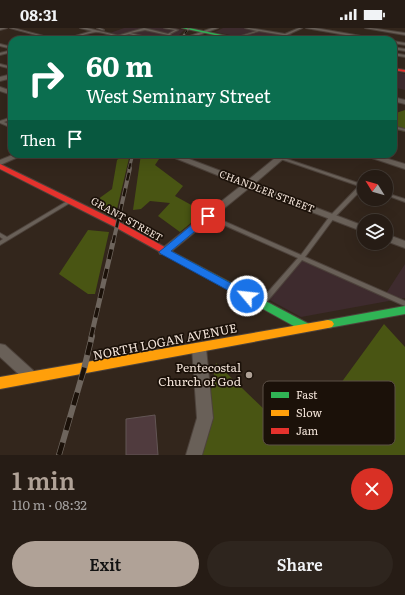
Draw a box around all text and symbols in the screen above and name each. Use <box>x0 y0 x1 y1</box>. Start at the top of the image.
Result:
text: 08:31 <box>20 3 57 26</box>
text: 60 m <box>86 44 153 86</box>
icon: right <box>20 52 72 104</box>
text: West Seminary Street <box>86 82 271 109</box>
text: Then <box>20 128 56 151</box>
icon: arrive <box>64 128 86 150</box>
street label: CHANDLER STREET <box>217 165 317 216</box>
north arrow <box>357 170 393 206</box>
map controls <box>357 170 393 250</box>
street label: GRANT STREET <box>89 193 166 245</box>
pin <box>191 199 225 233</box>
icon: arrive <box>197 205 219 227</box>
button: layers <box>357 214 393 250</box>
position arrow <box>226 275 268 317</box>
street label: NORTH LOGAN AVENUE <box>91 318 239 364</box>
place label: Pentecostal Church of God <box>158 358 242 390</box>
marker: Pentecostal Church of God <box>244 370 254 380</box>
legend <box>263 381 395 445</box>
text: Fast <box>296 386 318 402</box>
text: Slow <box>296 404 322 420</box>
text: Jam <box>296 422 319 438</box>
text: 1 min <box>12 462 75 497</box>
button: close <box>351 468 393 510</box>
text: 110 m · 08:32 <box>12 495 87 514</box>
button: Exit <box>12 541 199 587</box>
button: Share <box>207 541 393 587</box>

